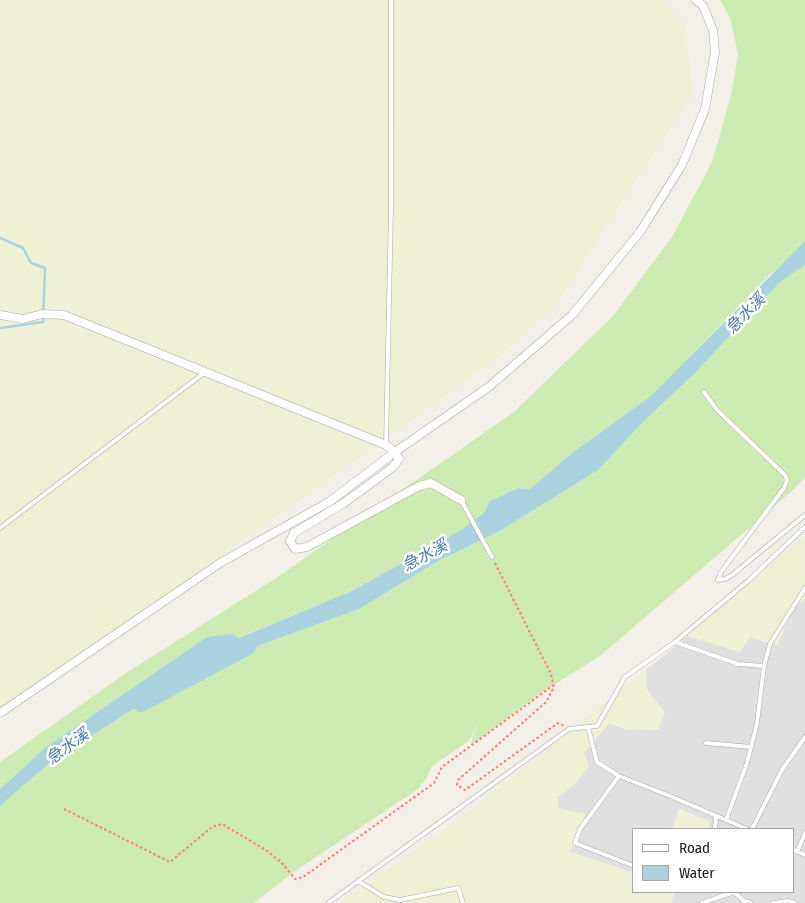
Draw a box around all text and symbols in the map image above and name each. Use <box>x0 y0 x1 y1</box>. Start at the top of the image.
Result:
water label: 急水溪 <box>722 290 770 338</box>
water label: 急水溪 <box>399 536 451 576</box>
water label: 急水溪 <box>43 725 93 769</box>
legend <box>632 828 795 893</box>
text: Road <box>679 839 710 857</box>
text: Water <box>679 864 714 882</box>

